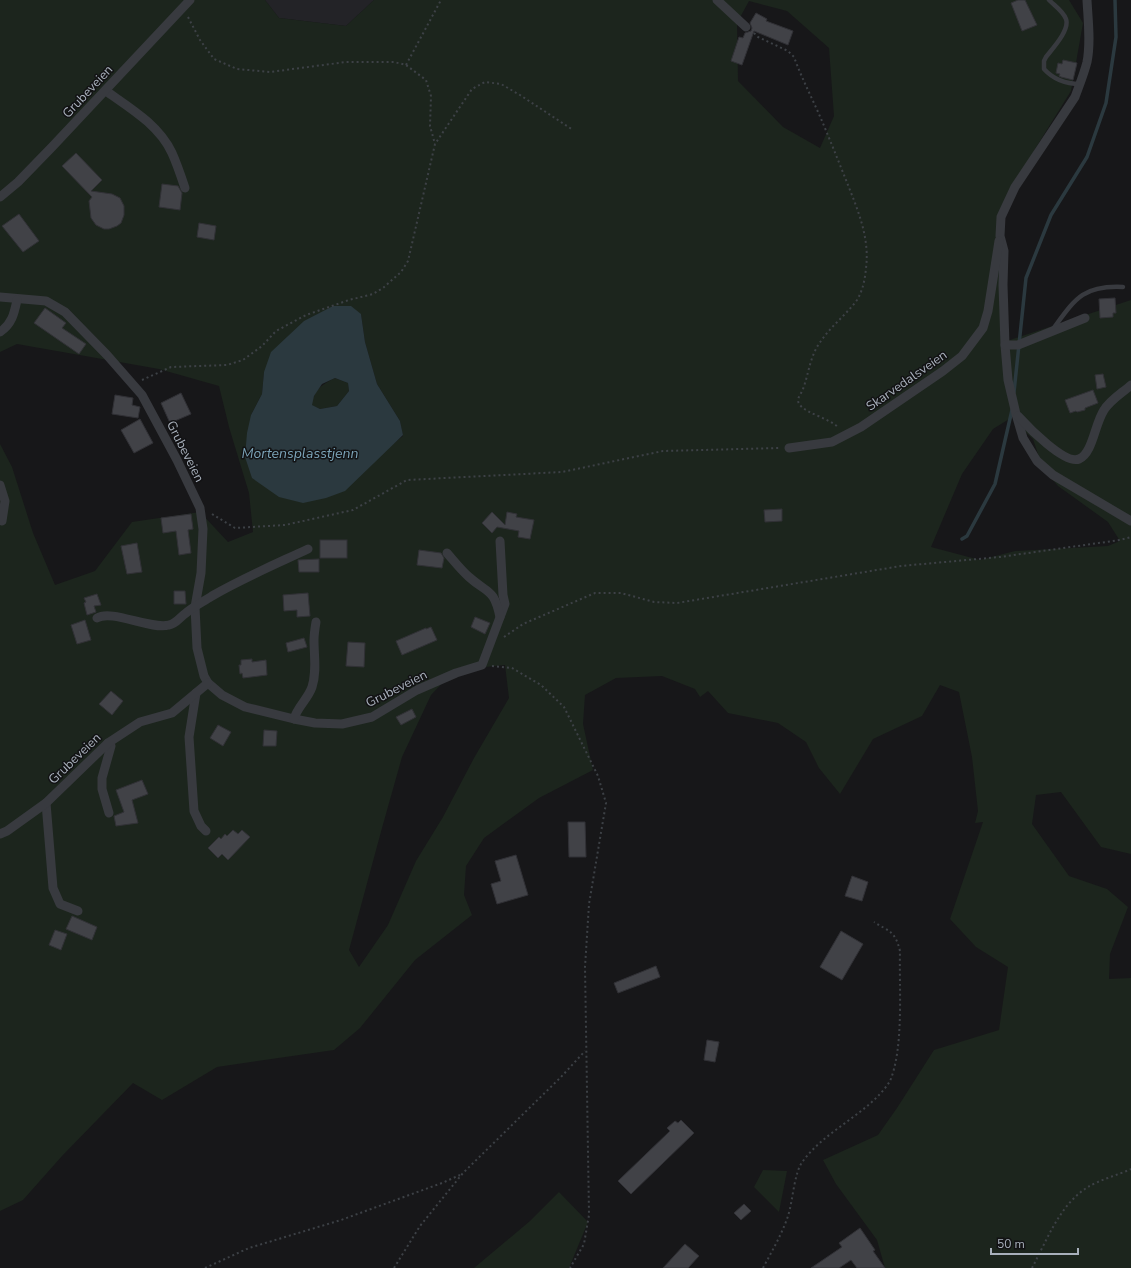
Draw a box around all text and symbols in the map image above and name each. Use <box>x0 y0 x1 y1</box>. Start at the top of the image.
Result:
street label: Grubeveien <box>58 61 117 122</box>
street label: Skarvedalsveien <box>862 346 951 415</box>
street label: Grubeveien <box>162 418 208 485</box>
water label: Mortensplasstjenn <box>242 444 358 463</box>
street label: Grubeveien <box>363 666 430 712</box>
street label: Grubeveien <box>44 729 105 788</box>
scale bar <box>991 1230 1078 1256</box>
text: 50 m <box>997 1236 1025 1252</box>

